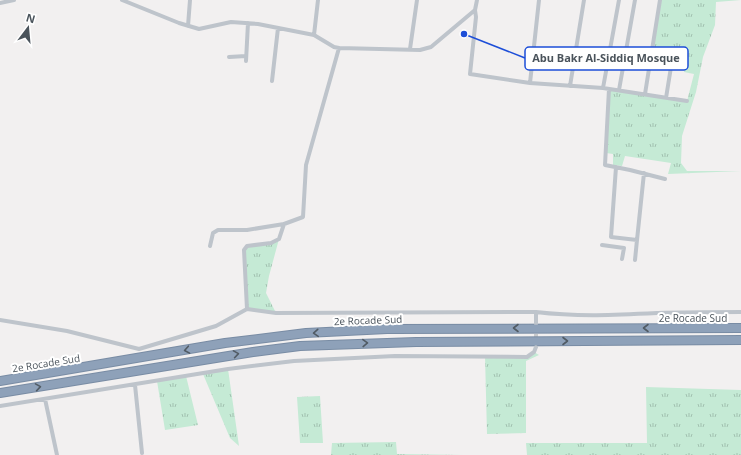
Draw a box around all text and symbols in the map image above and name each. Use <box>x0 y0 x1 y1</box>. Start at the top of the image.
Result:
north arrow <box>8 8 48 48</box>
text: N <box>25 9 37 26</box>
callout: Abu Bakr Al-Siddiq Mosque <box>525 47 688 70</box>
text: Abu Bakr Al-Siddiq Mosque <box>532 50 680 65</box>
street label: 2e Rocade Sud <box>659 311 727 325</box>
street label: 2e Rocade Sud <box>334 312 402 328</box>
one-way arrow <box>513 324 519 332</box>
one-way arrow <box>643 324 649 332</box>
one-way arrow <box>313 328 319 337</box>
one-way arrow <box>562 337 568 345</box>
one-way arrow <box>362 339 368 347</box>
one-way arrow <box>184 345 190 354</box>
street label: 2e Rocade Sud <box>11 351 81 375</box>
one-way arrow <box>233 351 239 359</box>
one-way arrow <box>35 383 42 392</box>

